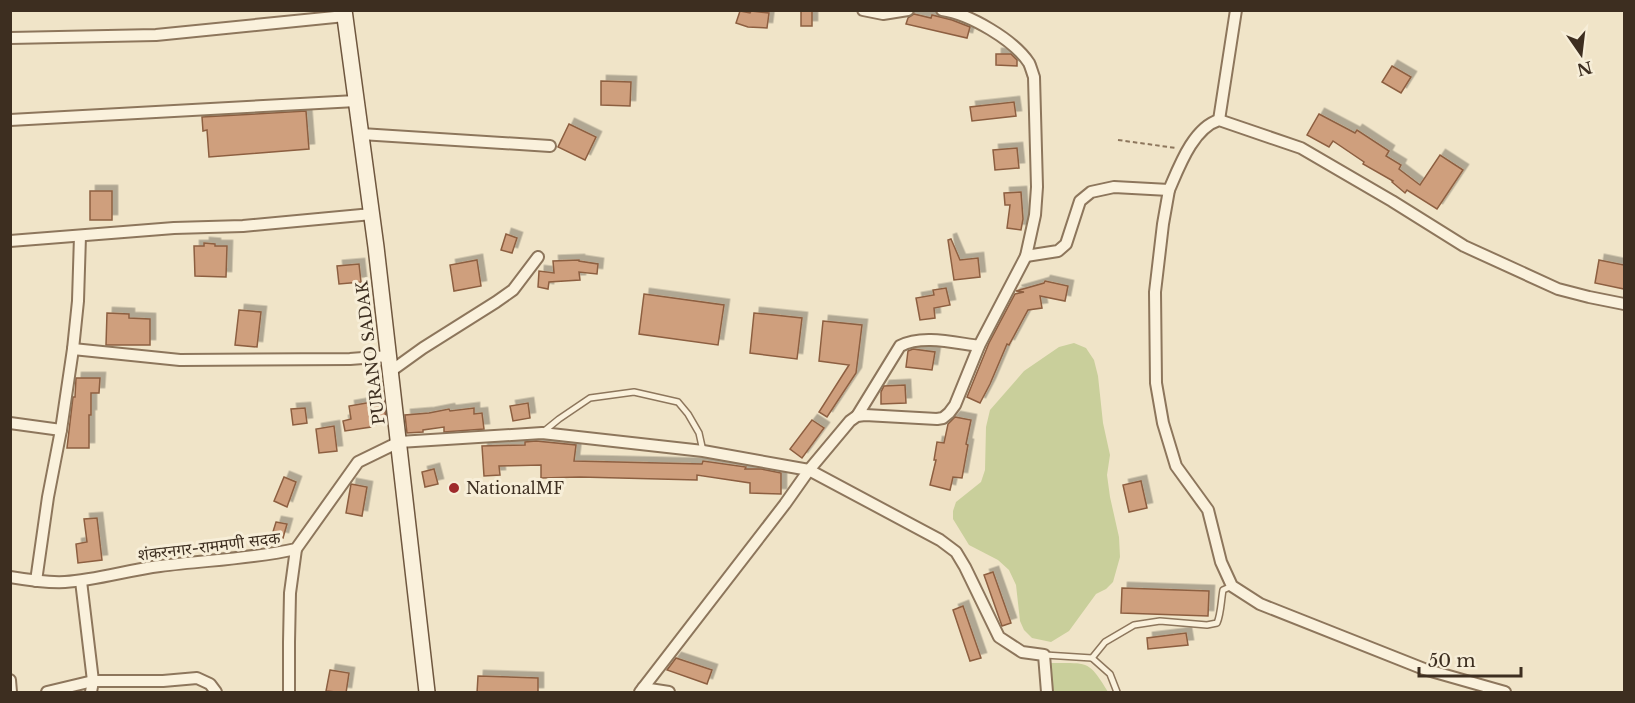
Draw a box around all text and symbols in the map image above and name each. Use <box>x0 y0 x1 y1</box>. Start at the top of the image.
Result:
north arrow <box>1551 24 1611 84</box>
text: N <box>1575 57 1594 80</box>
street label: PURANO SADAK <box>351 279 389 426</box>
place label: NationalMF <box>466 478 564 498</box>
marker: NationalMF <box>447 481 461 495</box>
street label: शंकरनगर-राममणी सदक <box>137 527 282 565</box>
scale bar <box>1419 640 1521 678</box>
text: 50 m <box>1428 650 1476 672</box>

